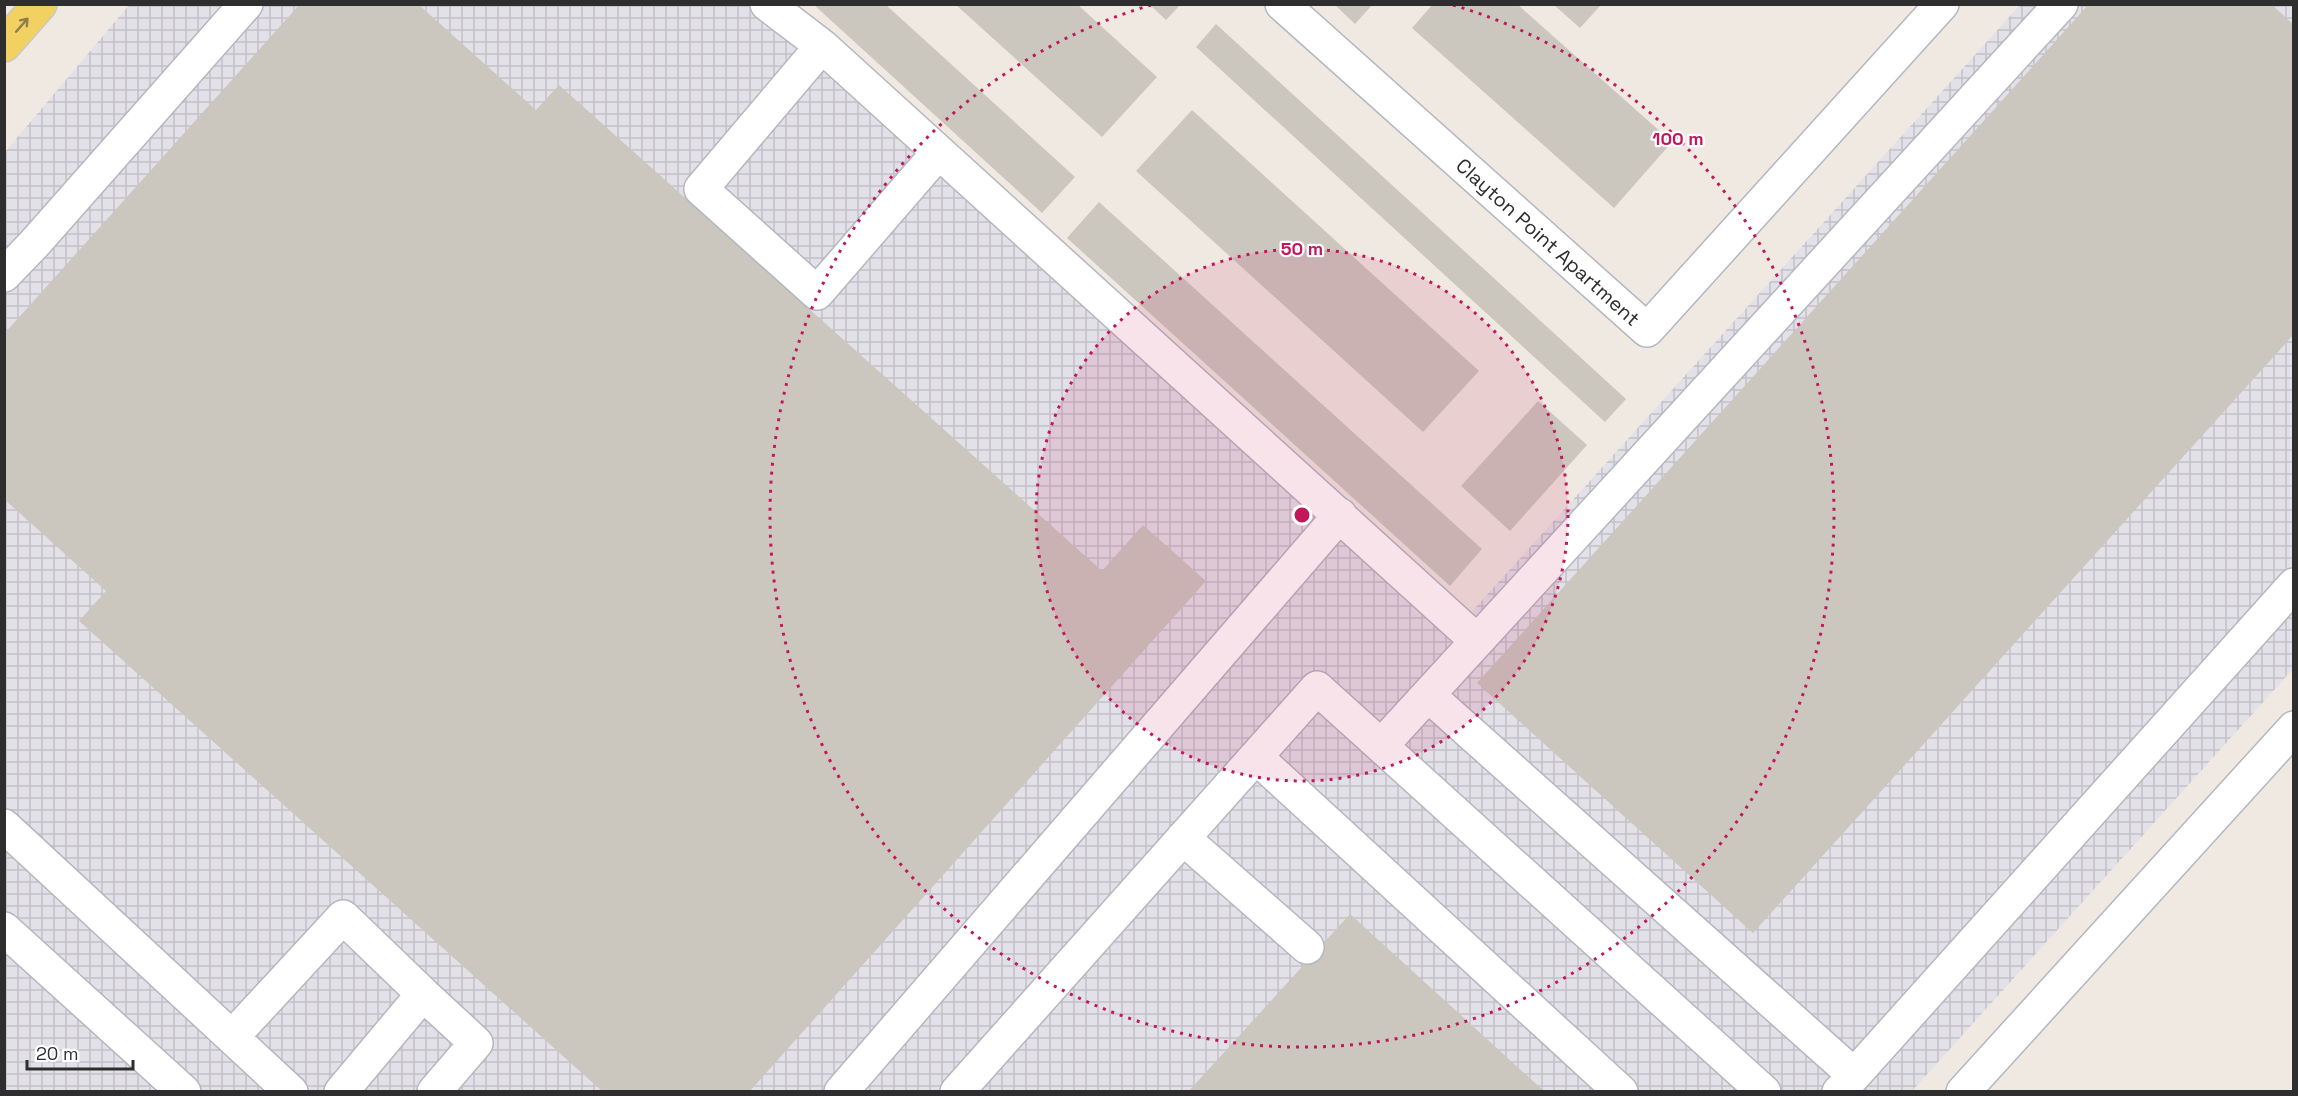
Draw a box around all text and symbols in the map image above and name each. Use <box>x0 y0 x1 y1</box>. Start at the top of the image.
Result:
one-way arrow <box>15 17 29 32</box>
text: 100 m <box>1652 127 1704 150</box>
street label: Clayton Point Apartment <box>1451 152 1645 332</box>
text: 50 m <box>1281 237 1323 260</box>
centre of rings <box>1292 505 1312 525</box>
scale bar <box>27 1033 134 1071</box>
text: 20 m <box>36 1042 79 1065</box>

